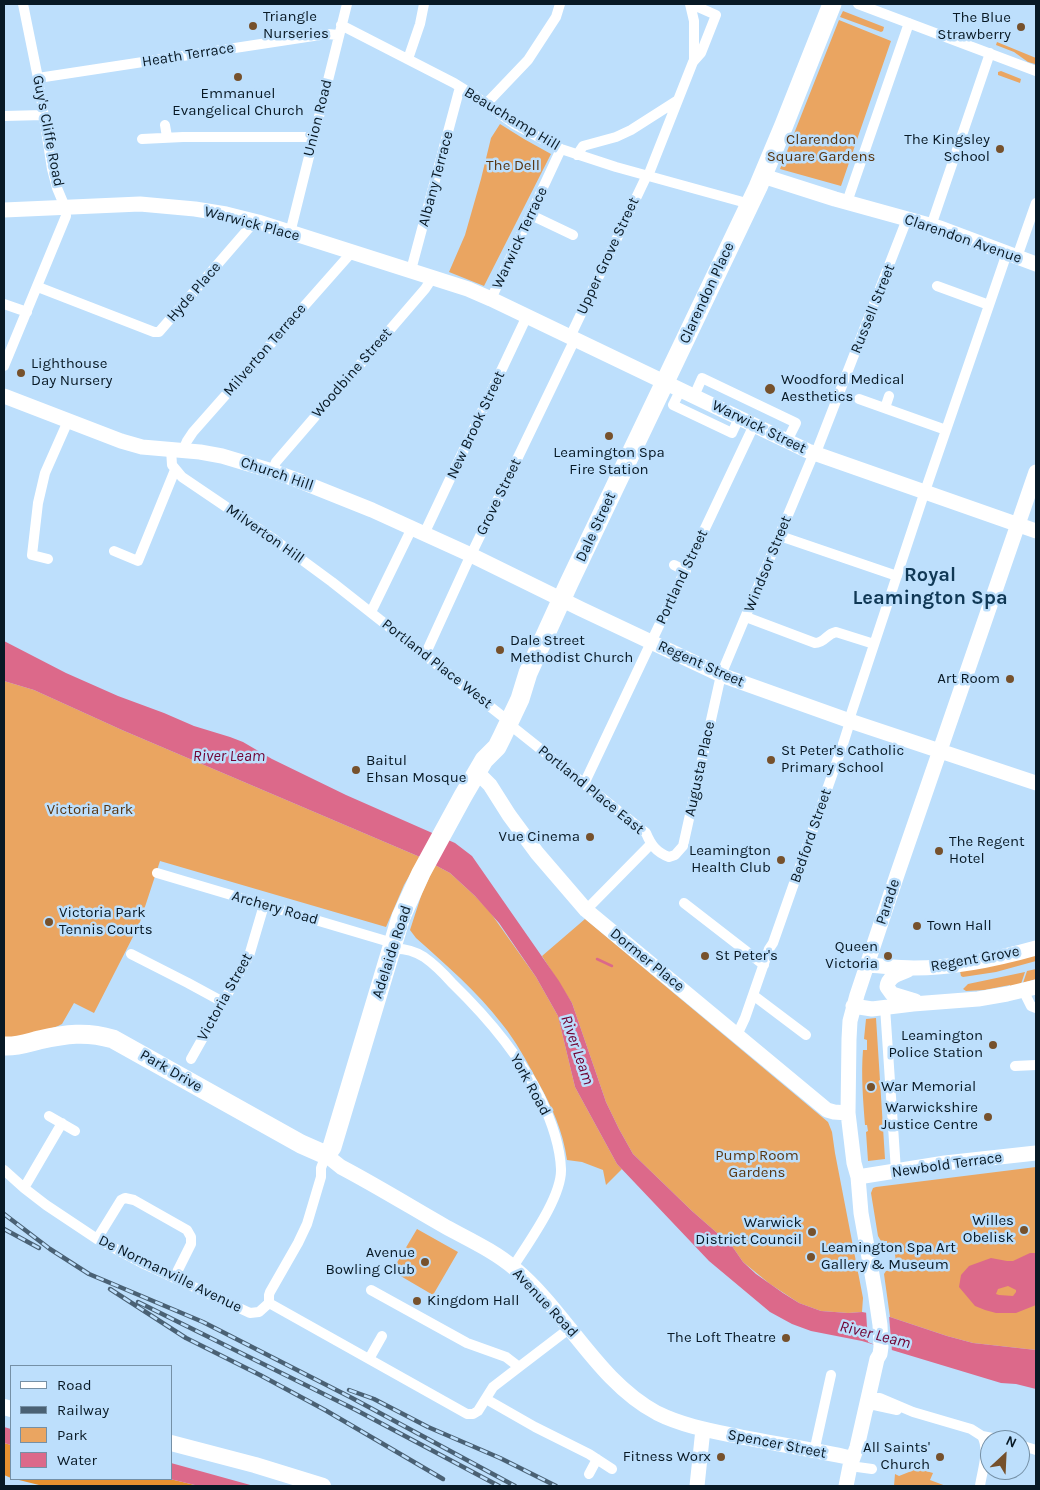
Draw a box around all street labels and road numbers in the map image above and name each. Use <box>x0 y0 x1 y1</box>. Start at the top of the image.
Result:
street label: Heath Terrace <box>141 39 235 71</box>
street label: Guy's Cliffe Road <box>28 74 68 188</box>
street label: Union Road <box>300 78 336 158</box>
street label: Beauchamp Hill <box>461 83 563 155</box>
street label: Albany Terrace <box>415 129 457 229</box>
street label: Warwick Terrace <box>489 184 551 292</box>
street label: Upper Grove Street <box>573 195 643 317</box>
street label: Warwick Place <box>202 203 302 245</box>
street label: Clarendon Avenue <box>902 210 1024 268</box>
street label: Clarendon Place <box>676 239 738 347</box>
street label: Hyde Place <box>163 258 225 326</box>
street label: Russell Street <box>847 262 899 356</box>
street label: Milverton Terrace <box>220 300 310 400</box>
street label: Woodbine Street <box>308 324 396 422</box>
street label: New Brook Street <box>443 368 509 482</box>
street label: Warwick Street <box>709 396 809 458</box>
street label: Church Hill <box>238 453 316 495</box>
street label: Grove Street <box>473 456 525 538</box>
street label: Dale Street <box>572 489 620 565</box>
street label: Milverton Hill <box>222 500 308 568</box>
street label: Windsor Street <box>741 513 795 615</box>
street label: Portland Street <box>652 527 712 627</box>
street label: Portland Place West <box>378 615 496 713</box>
street label: Regent Street <box>655 637 747 691</box>
street label: Augusta Place <box>681 720 719 818</box>
street label: Portland Place East <box>534 742 648 838</box>
street label: Bedford Street <box>786 787 836 885</box>
street label: Parade <box>872 877 904 927</box>
street label: Archery Road <box>230 887 320 929</box>
street label: Adelaide Road <box>368 903 416 1001</box>
street label: Dormer Place <box>606 925 688 995</box>
street label: Regent Grove <box>929 942 1021 976</box>
street label: Victoria Street <box>194 950 256 1044</box>
street label: Park Drive <box>137 1046 205 1096</box>
street label: York Road <box>506 1051 554 1119</box>
street label: Newbold Terrace <box>891 1148 1003 1182</box>
street label: De Normanville Avenue <box>95 1231 245 1317</box>
street label: Avenue Road <box>509 1265 581 1341</box>
street label: Spencer Street <box>726 1426 828 1462</box>

